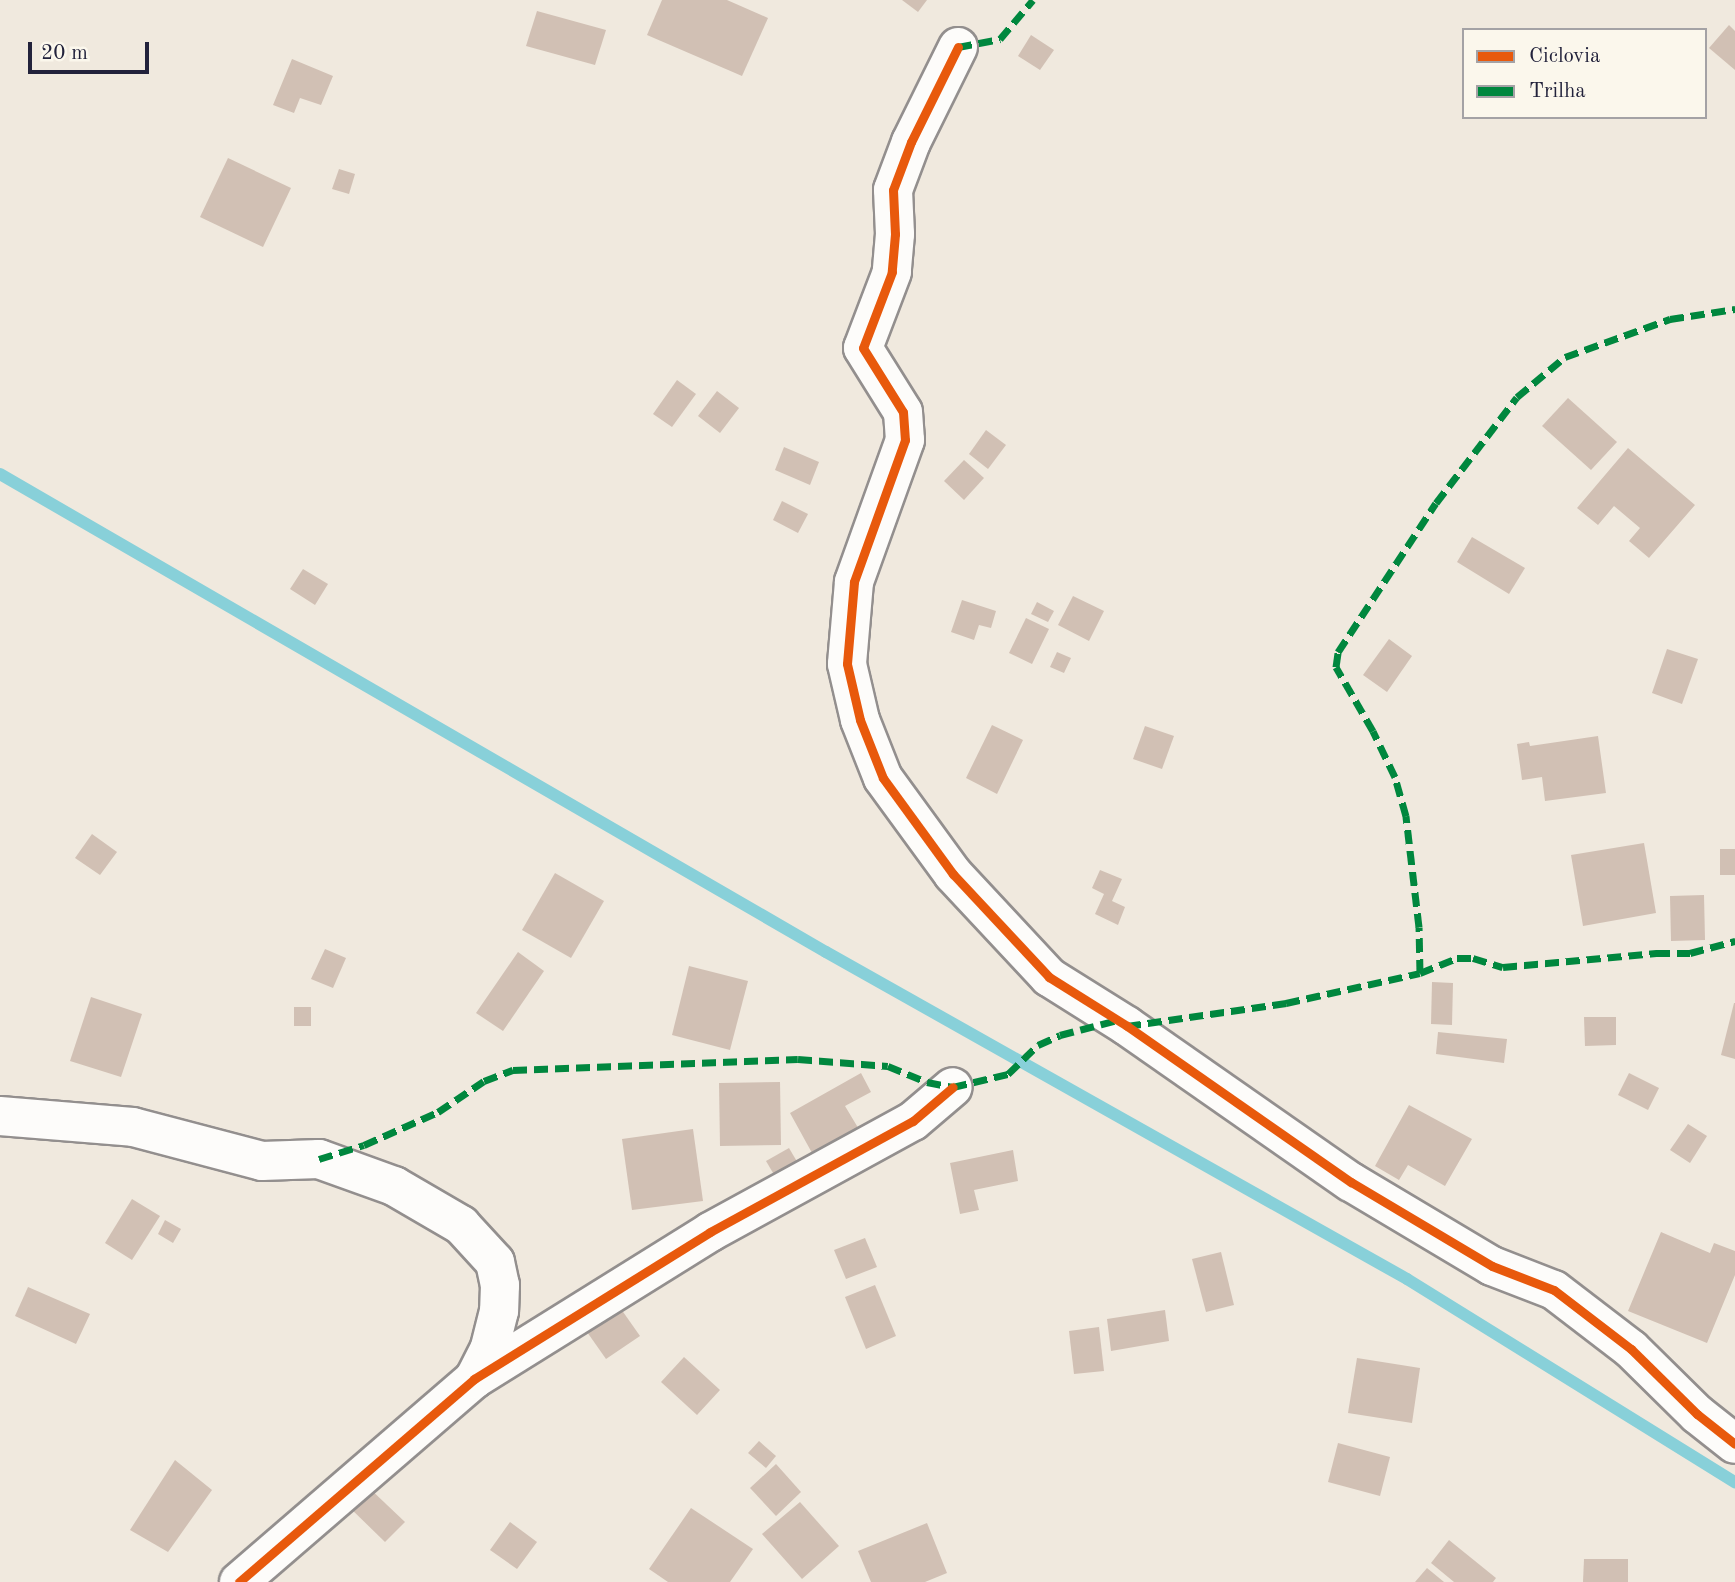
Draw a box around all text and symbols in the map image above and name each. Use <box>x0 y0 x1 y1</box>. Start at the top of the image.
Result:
scale bar <box>32 28 152 72</box>
legend <box>1462 28 1707 119</box>
text: 20 m <box>41 43 88 64</box>
text: Ciclovia <box>1529 46 1600 67</box>
text: Trilha <box>1529 81 1586 102</box>

